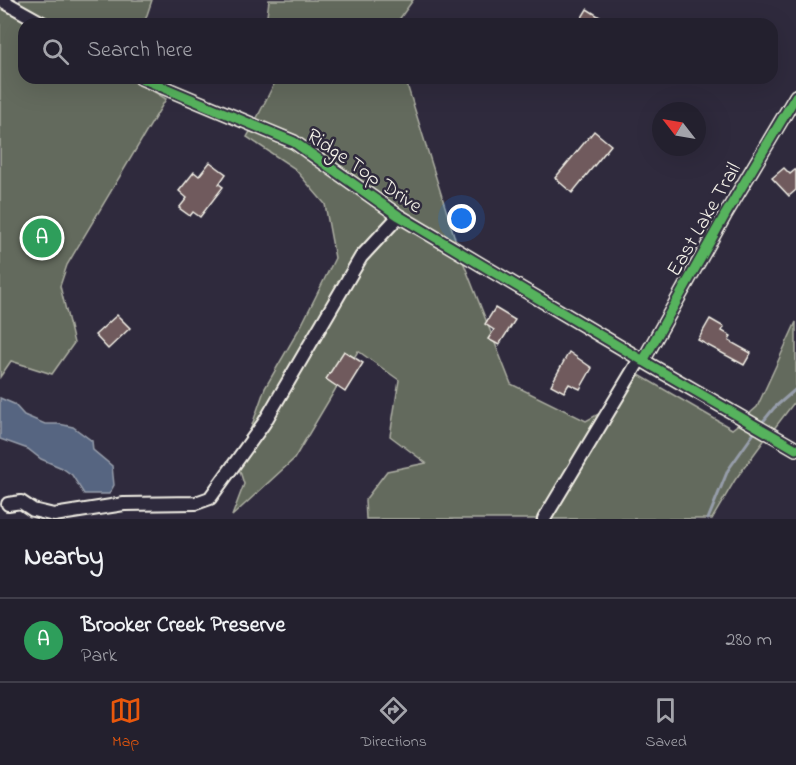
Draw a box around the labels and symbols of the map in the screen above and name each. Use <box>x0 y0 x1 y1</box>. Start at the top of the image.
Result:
north arrow <box>652 102 706 156</box>
street label: Ridge Top Drive <box>299 122 428 224</box>
street label: East Lake Trail <box>660 157 750 283</box>
your location <box>447 204 476 233</box>
pin: A <box>22 216 62 260</box>

